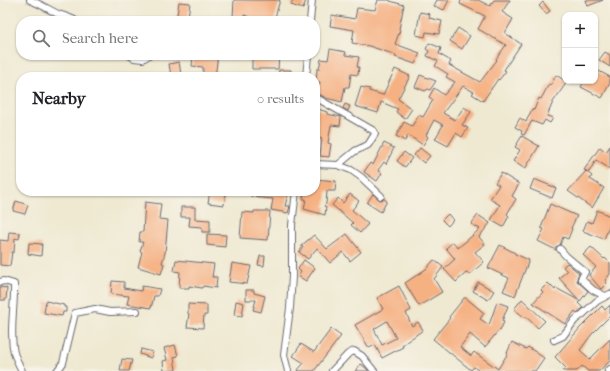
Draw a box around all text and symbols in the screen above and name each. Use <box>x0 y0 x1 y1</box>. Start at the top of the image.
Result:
map controls <box>562 12 598 84</box>
button: + <box>562 12 598 48</box>
search box <box>16 16 320 60</box>
icon: search <box>30 27 52 49</box>
text: Search here <box>62 29 138 47</box>
button: − <box>562 48 598 84</box>
text: Nearby <box>32 88 86 108</box>
text: 0 results <box>257 91 304 106</box>

